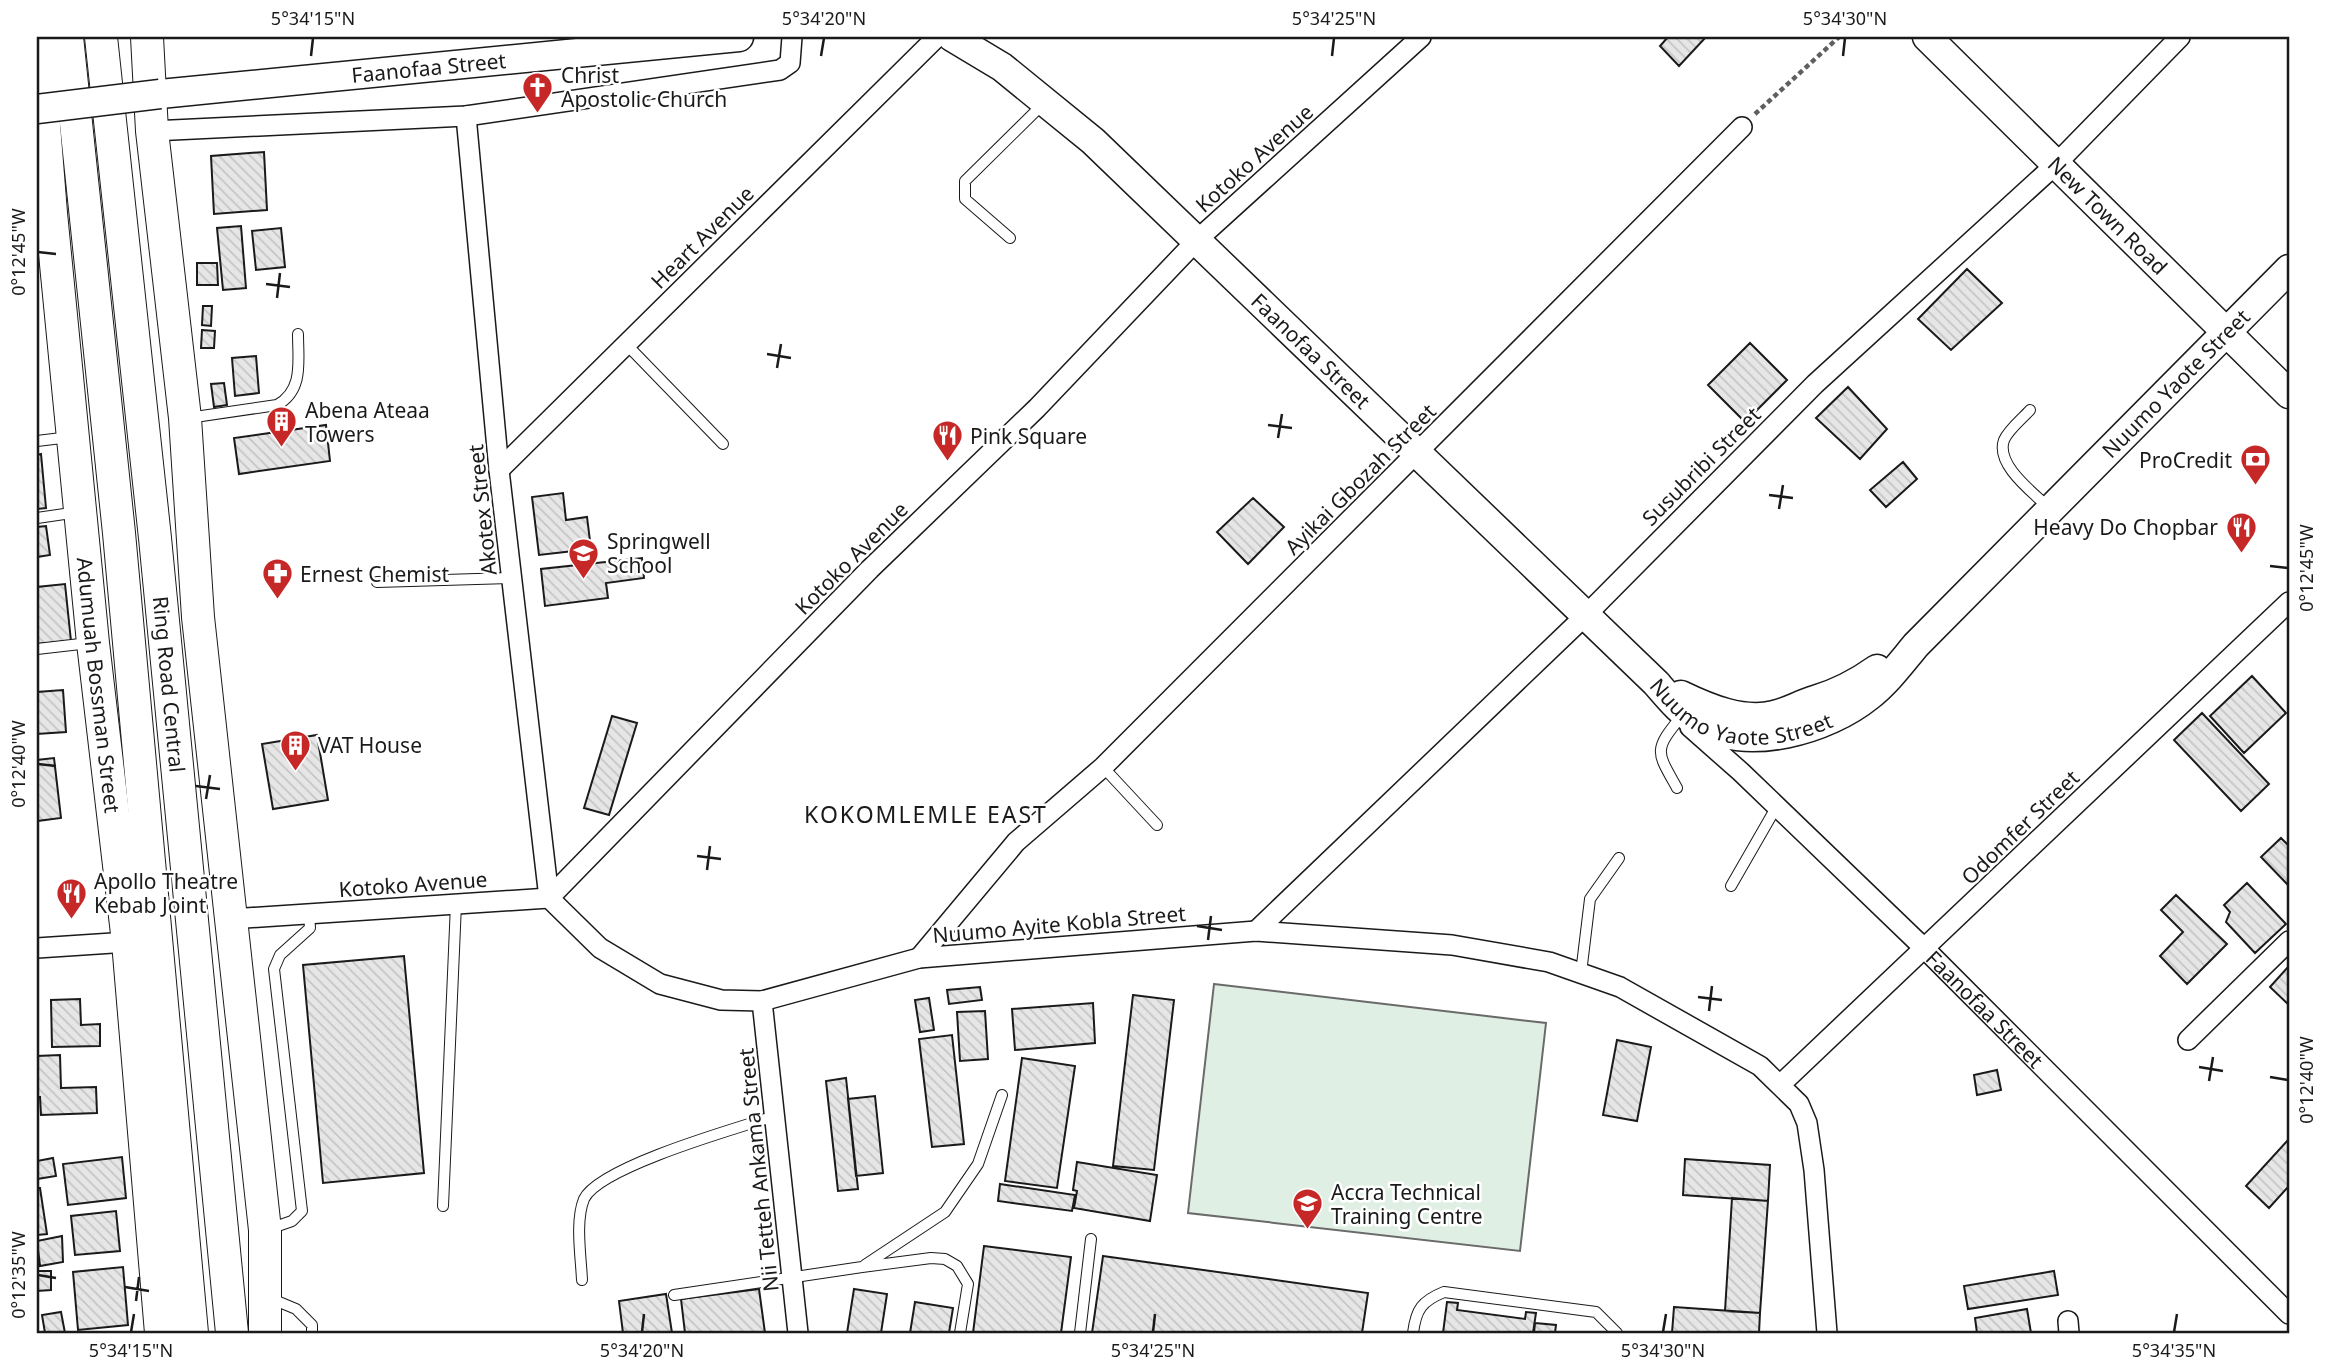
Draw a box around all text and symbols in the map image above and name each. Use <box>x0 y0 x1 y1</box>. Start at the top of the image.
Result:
text: 5°34'15"N <box>271 6 355 30</box>
text: 5°34'20"N <box>782 6 866 30</box>
text: 5°34'25"N <box>1292 6 1376 30</box>
text: 5°34'30"N <box>1803 6 1887 30</box>
street label: Faanofaa Street <box>350 46 508 89</box>
place label: Christ Apostolic Church <box>561 61 727 113</box>
church icon: Christ Apostolic Church <box>521 70 555 114</box>
street label: Kotoko Avenue <box>1189 98 1319 218</box>
street label: New Town Road <box>2042 150 2174 281</box>
street label: Heart Avenue <box>644 179 760 295</box>
text: 0°12'45"W <box>6 208 30 296</box>
street label: Faanofaa Street <box>1245 287 1377 415</box>
street label: Nuumo Yaote Street <box>2096 303 2256 464</box>
place label: Abena Ateaa Towers <box>305 396 430 448</box>
street label: Ayikai Gbozah Street <box>1278 397 1442 561</box>
street label: Susubribi Street <box>1636 400 1767 531</box>
building icon: Abena Ateaa Towers <box>265 405 299 449</box>
restaurant icon: Pink Square <box>930 419 964 463</box>
place label: Pink Square <box>970 422 1087 450</box>
street label: Akotex Street <box>461 443 503 577</box>
bank icon: ProCredit <box>2238 443 2272 487</box>
place label: ProCredit <box>2139 446 2232 474</box>
street label: Kotoko Avenue <box>788 495 914 621</box>
restaurant icon: Heavy Do Chopbar <box>2224 510 2258 554</box>
place label: Heavy Do Chopbar <box>2033 513 2218 541</box>
text: 0°12'45"W <box>2294 524 2318 612</box>
place label: Springwell School <box>607 527 711 579</box>
school or university icon: Springwell School <box>567 536 601 580</box>
street label: Adumuah Bossman Street <box>71 556 127 815</box>
pharmacy icon: Ernest Chemist <box>260 557 294 601</box>
place label: Ernest Chemist <box>300 560 449 588</box>
street label: Ring Road Central <box>147 595 192 774</box>
street label: Nuumo Yaote Street <box>1644 672 1837 751</box>
text: 0°12'40"W <box>6 720 30 808</box>
building icon: VAT House <box>278 728 312 772</box>
place label: VAT House <box>318 731 422 759</box>
street label: Odomfer Street <box>1955 763 2085 890</box>
district label: KOKOMLEMLE EAST <box>804 798 1048 830</box>
street label: Kotoko Avenue <box>338 865 488 903</box>
place label: Apollo Theatre Kebab Joint <box>94 867 238 919</box>
restaurant icon: Apollo Theatre Kebab Joint <box>54 876 88 920</box>
street label: Nuumo Ayite Kobla Street <box>931 899 1187 949</box>
street label: Faanofaa Street <box>1920 944 2050 1074</box>
text: 0°12'40"W <box>2294 1036 2318 1124</box>
street label: Nii Tetteh Ankama Street <box>731 1046 785 1293</box>
place label: Accra Technical Training Centre <box>1331 1178 1483 1230</box>
school or university icon: Accra Technical Training Centre <box>1291 1187 1325 1231</box>
text: 0°12'35"W <box>6 1231 30 1319</box>
text: 5°34'15"N <box>89 1338 173 1362</box>
text: 5°34'20"N <box>600 1338 684 1362</box>
text: 5°34'25"N <box>1111 1338 1195 1362</box>
text: 5°34'30"N <box>1621 1338 1705 1362</box>
text: 5°34'35"N <box>2132 1338 2216 1362</box>

